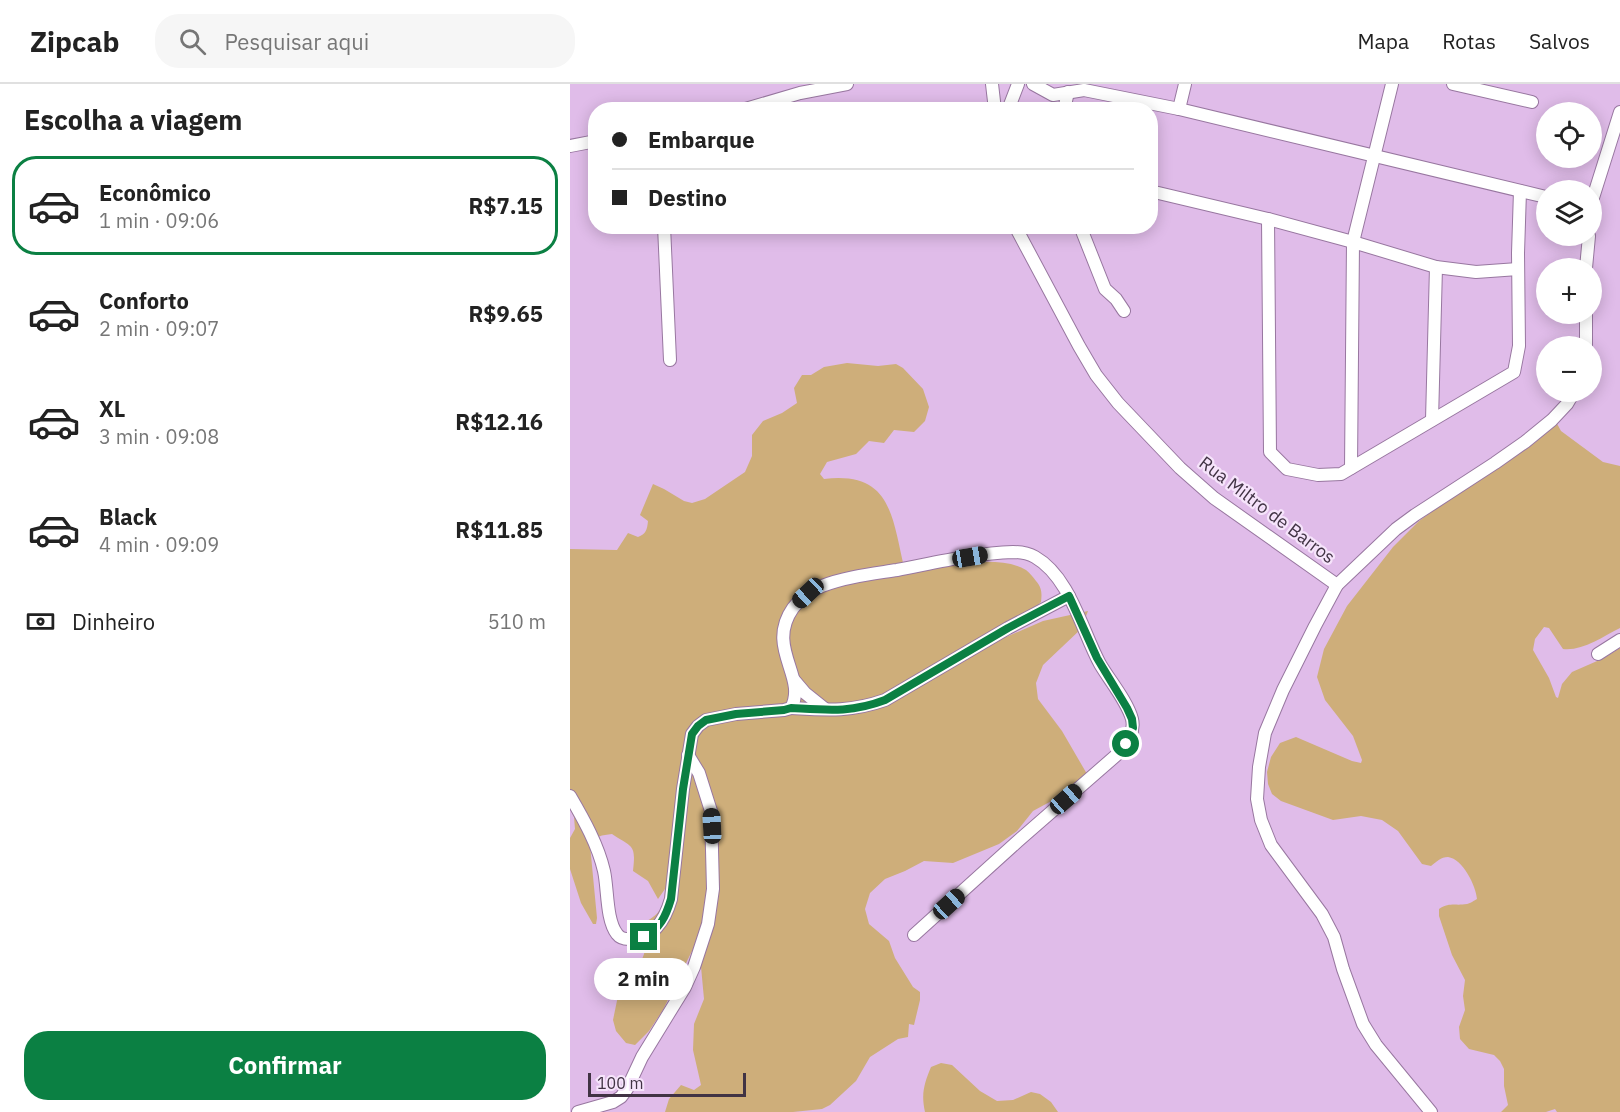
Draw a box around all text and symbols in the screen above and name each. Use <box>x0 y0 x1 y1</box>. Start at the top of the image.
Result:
search box <box>155 14 575 68</box>
text: Zipcab <box>30 23 119 60</box>
icon: search <box>176 25 209 58</box>
text: Pesquisar aqui <box>224 27 369 56</box>
text: Mapa <box>1358 27 1409 55</box>
text: Rotas <box>1442 27 1496 55</box>
text: Salvos <box>1529 27 1590 55</box>
text: Escolha a viagem <box>24 102 242 137</box>
map controls <box>1536 102 1602 402</box>
button: locate <box>1536 102 1602 168</box>
text: Embarque <box>648 125 755 154</box>
text: Econômico <box>99 178 211 207</box>
icon: car <box>27 179 81 233</box>
button: layers <box>1536 180 1602 246</box>
text: Destino <box>648 183 727 212</box>
text: R$7.15 <box>469 191 543 220</box>
text: 1 min · 09:06 <box>99 207 219 234</box>
button: + <box>1536 258 1602 324</box>
text: Conforto <box>99 286 189 315</box>
icon: car <box>27 287 81 341</box>
text: R$9.65 <box>469 299 543 328</box>
text: 2 min · 09:07 <box>99 315 219 342</box>
button: − <box>1536 336 1602 402</box>
text: XL <box>99 394 125 423</box>
icon: car <box>27 395 81 449</box>
text: R$12.16 <box>455 407 543 436</box>
text: 3 min · 09:08 <box>99 423 219 450</box>
street label: Rua Miltro de Barros <box>1195 451 1340 568</box>
text: Black <box>99 502 157 531</box>
icon: car <box>27 503 81 557</box>
text: R$11.85 <box>455 515 543 544</box>
text: 4 min · 09:09 <box>99 531 219 558</box>
car <box>951 545 989 569</box>
car <box>789 574 827 612</box>
icon: cash <box>24 605 57 638</box>
text: Dinheiro <box>72 607 155 636</box>
text: 510 m <box>488 608 546 635</box>
route start <box>1112 730 1139 757</box>
car <box>1047 780 1085 818</box>
car <box>702 808 722 844</box>
car <box>930 885 968 923</box>
route end <box>630 923 657 950</box>
callout: 2 min <box>595 958 694 1000</box>
text: 2 min <box>617 965 670 992</box>
button: Confirmar <box>24 1031 546 1100</box>
scale bar <box>588 1070 746 1098</box>
text: 100 m <box>597 1073 644 1093</box>

